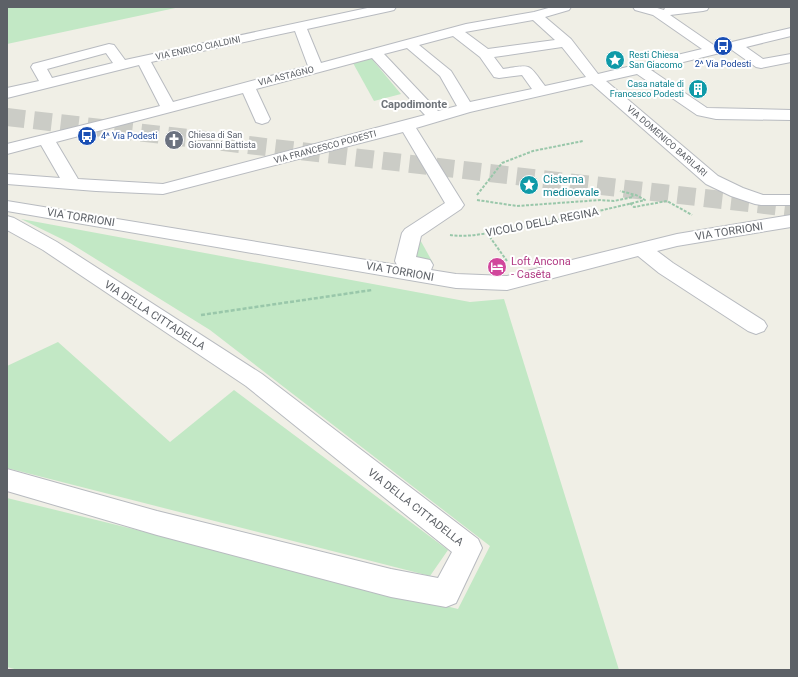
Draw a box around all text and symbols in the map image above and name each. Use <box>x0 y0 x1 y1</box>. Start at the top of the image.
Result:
street label: VIA ENRICO CIALDINI <box>155 34 241 62</box>
bus stop icon: 2^ Via Podesti <box>712 35 734 57</box>
place icon: Resti Chiesa San Giacomo <box>604 49 626 71</box>
place label: Resti Chiesa San Giacomo <box>629 50 683 70</box>
place label: 2^ Via Podesti <box>695 59 751 69</box>
street label: VIA ASTAGNO <box>257 64 315 88</box>
building icon: Casa natale di Francesco Podesti <box>687 78 709 100</box>
place label: Casa natale di Francesco Podesti <box>610 79 684 99</box>
district label: Capodimonte <box>381 98 447 111</box>
street label: VIA DOMENICO BARILARI <box>625 103 709 179</box>
bus stop icon: 4^ Via Podesti <box>76 125 98 147</box>
street label: VIA FRANCESCO PODESTI <box>273 128 377 166</box>
church icon: Chiesa di San Giovanni Battista <box>163 129 185 151</box>
place label: Chiesa di San Giovanni Battista <box>188 130 256 150</box>
place label: 4^ Via Podesti <box>101 131 157 141</box>
place label: Cisterna medioevale <box>543 173 599 199</box>
place icon: Cisterna medioevale <box>518 174 540 196</box>
street label: VICOLO DELLA REGINA <box>485 205 600 240</box>
street label: VIA TORRIONI <box>46 206 116 229</box>
street label: VIA TORRIONI <box>694 220 764 243</box>
place label: Loft Ancona - Casêta <box>511 255 571 281</box>
hotel icon: Loft Ancona - Casêta <box>486 256 508 278</box>
street label: VIA TORRIONI <box>365 259 435 284</box>
street label: VIA DELLA CITTADELLA <box>102 278 208 353</box>
street label: VIA DELLA CITTADELLA <box>365 466 467 549</box>

